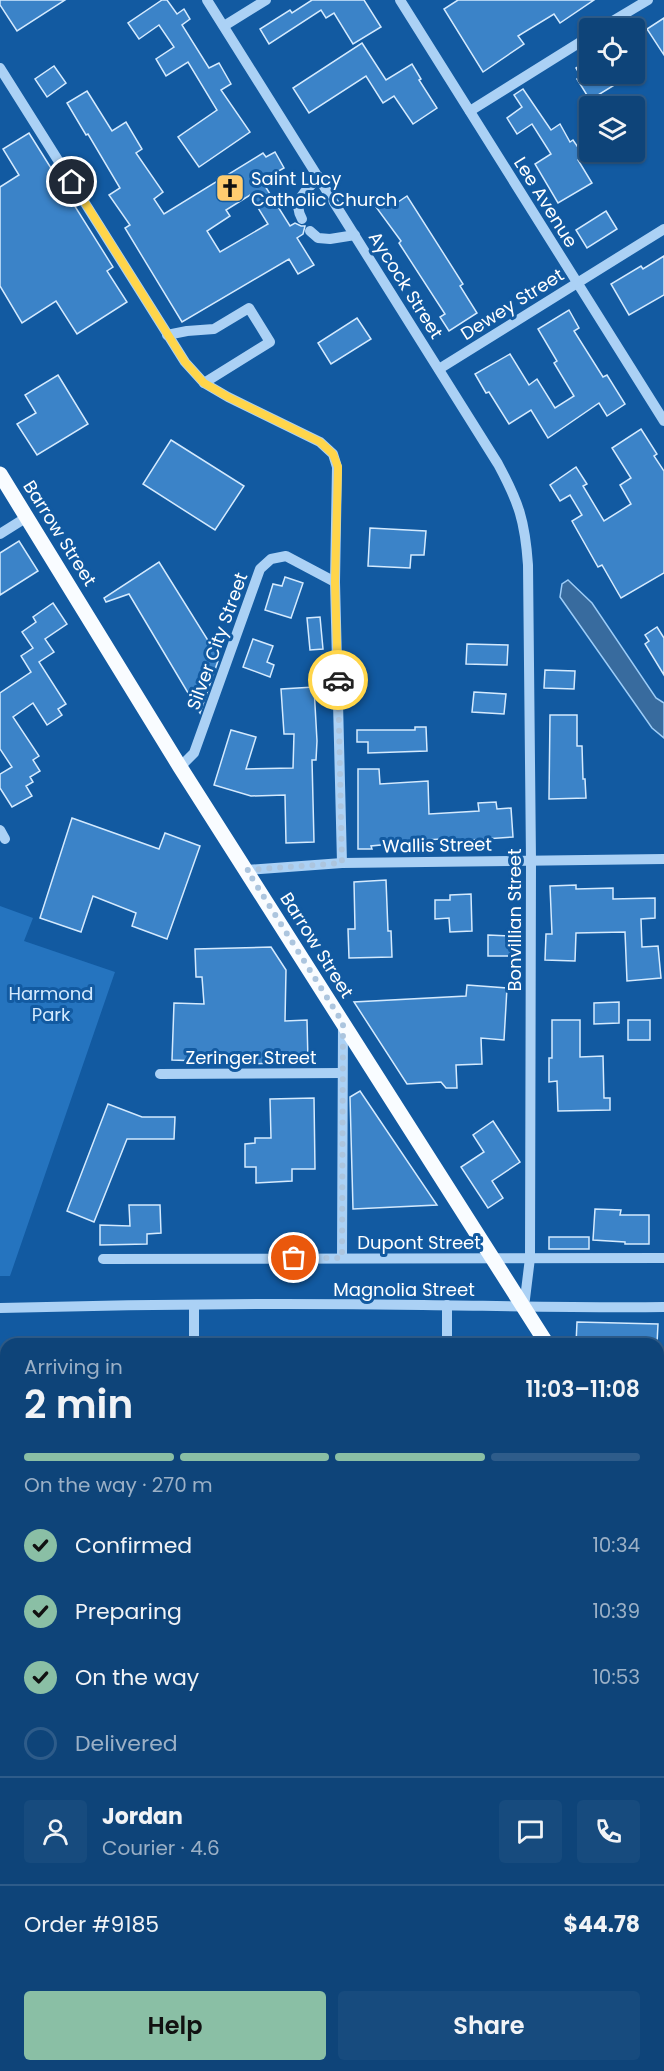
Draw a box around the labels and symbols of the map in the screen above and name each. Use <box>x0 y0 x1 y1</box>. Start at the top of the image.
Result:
street label: Lee Avenue <box>508 152 584 252</box>
pin <box>46 156 97 207</box>
place label: Saint Lucy Catholic Church <box>251 166 397 212</box>
church icon: Saint Lucy Catholic Church <box>214 172 246 204</box>
street label: Aycock Street <box>363 226 449 344</box>
street label: Dewey Street <box>456 262 568 346</box>
street label: Barrow Street <box>17 475 103 591</box>
street label: Silver City Street <box>181 569 253 713</box>
courier <box>308 650 368 710</box>
street label: Wallis Street <box>382 832 492 858</box>
street label: Bonvillian Street <box>502 848 527 992</box>
street label: Barrow Street <box>274 887 360 1003</box>
park label: Harmond Park <box>8 981 94 1027</box>
street label: Zeringer Street <box>185 1045 317 1070</box>
street label: Dupont Street <box>357 1230 481 1255</box>
pin <box>268 1232 319 1283</box>
street label: Magnolia Street <box>333 1277 475 1302</box>

